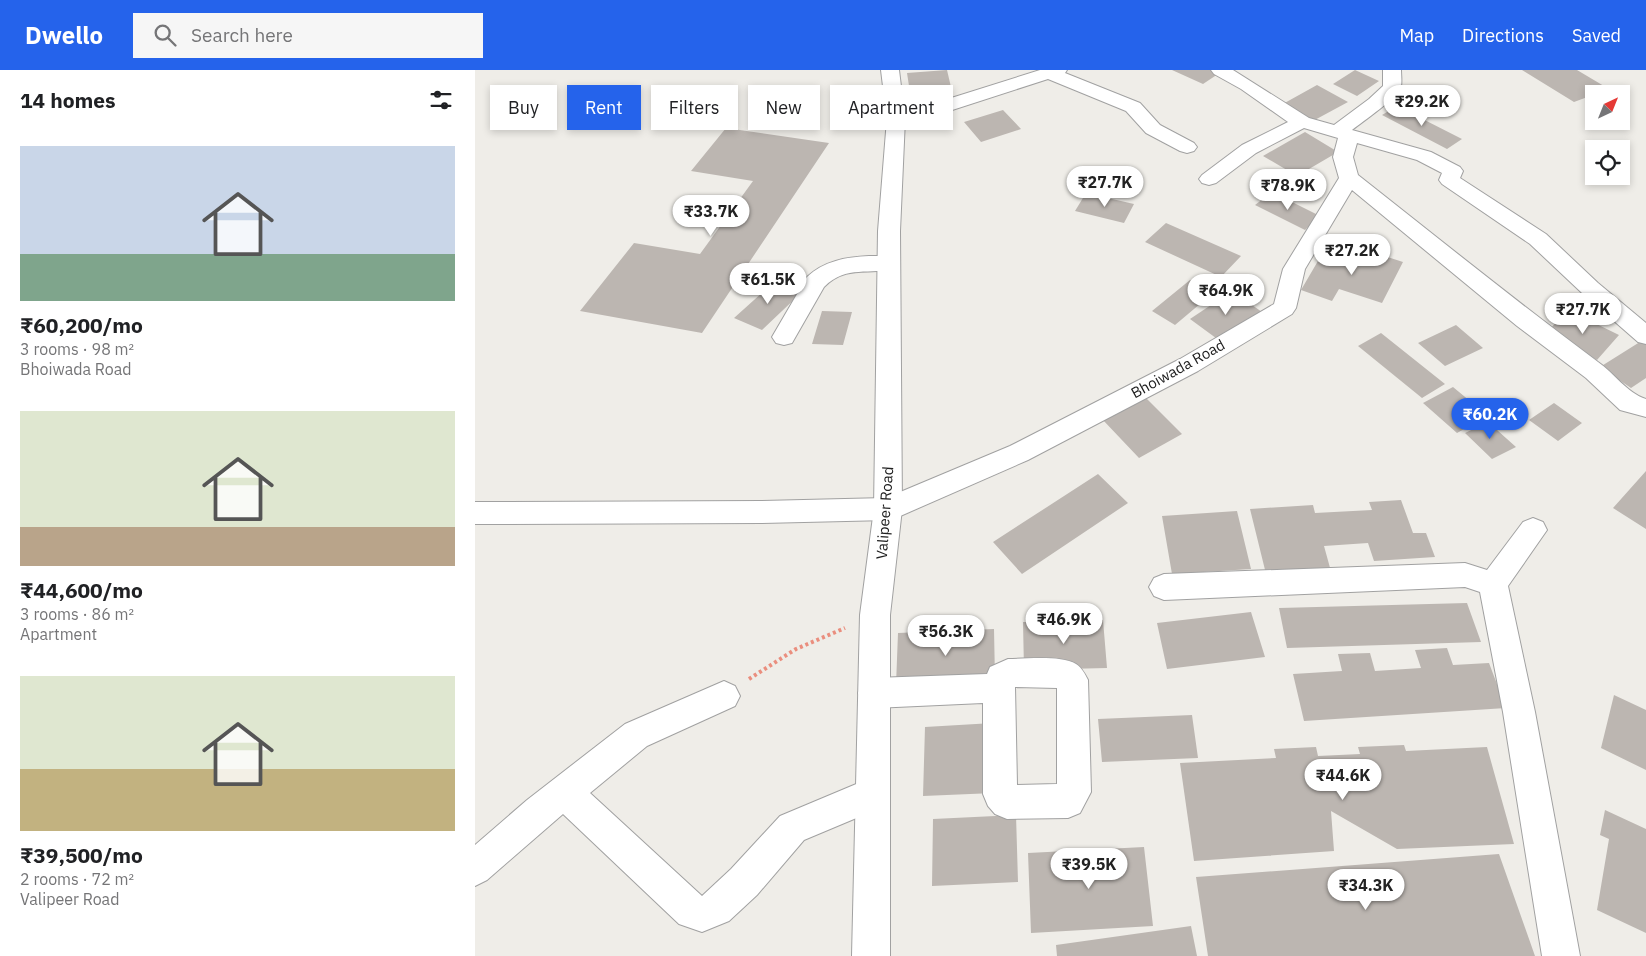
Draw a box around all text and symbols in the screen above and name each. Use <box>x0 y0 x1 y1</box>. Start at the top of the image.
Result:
search box <box>133 13 483 58</box>
text: Dwello <box>25 19 103 51</box>
icon: search <box>151 21 179 49</box>
text: Search here <box>191 23 293 47</box>
text: Map <box>1399 24 1434 47</box>
text: Directions <box>1462 24 1544 47</box>
text: Saved <box>1572 24 1621 47</box>
chip: Buy <box>490 85 557 130</box>
chip: Rent <box>567 85 641 130</box>
chip: Filters <box>651 85 738 130</box>
chip: New <box>748 85 820 130</box>
chip: Apartment <box>830 85 953 130</box>
pin: ₹29.2K <box>1381 85 1463 127</box>
north arrow <box>1585 85 1630 130</box>
map controls <box>1585 85 1630 185</box>
text: 14 homes <box>20 86 116 114</box>
icon: filters <box>427 86 455 114</box>
text: ₹29.2K <box>1395 91 1449 111</box>
button: locate <box>1585 140 1630 185</box>
pin: ₹27.7K <box>1064 166 1146 208</box>
pin: ₹78.9K <box>1247 168 1329 211</box>
text: ₹27.7K <box>1078 172 1132 192</box>
text: ₹78.9K <box>1261 175 1315 195</box>
icon: home <box>193 179 283 269</box>
pin: ₹33.7K <box>670 194 752 237</box>
text: ₹33.7K <box>684 201 738 221</box>
pin: ₹27.2K <box>1311 234 1393 276</box>
text: ₹27.2K <box>1325 240 1379 260</box>
pin: ₹61.5K <box>727 262 809 305</box>
text: ₹61.5K <box>741 269 795 289</box>
pin: ₹64.9K <box>1185 274 1267 316</box>
text: ₹64.9K <box>1199 280 1253 300</box>
pin: ₹27.7K <box>1542 292 1624 335</box>
text: ₹27.7K <box>1556 299 1610 319</box>
text: ₹60,200/mo <box>20 311 143 339</box>
street label: Bhoiwada Road <box>1127 335 1228 402</box>
text: 3 rooms · 98 m² <box>20 339 134 359</box>
text: Bhoiwada Road <box>20 359 132 379</box>
pin: ₹60.2K <box>1449 398 1531 440</box>
text: ₹60.2K <box>1463 404 1517 424</box>
icon: home <box>193 444 283 534</box>
street label: Valipeer Road <box>872 466 897 560</box>
text: ₹44,600/mo <box>20 576 143 604</box>
pin: ₹46.9K <box>1023 602 1105 645</box>
text: 3 rooms · 86 m² <box>20 604 134 624</box>
text: ₹46.9K <box>1037 609 1091 629</box>
pin: ₹56.3K <box>905 614 987 657</box>
text: ₹56.3K <box>919 621 973 641</box>
text: Apartment <box>20 624 97 644</box>
icon: home <box>193 709 283 799</box>
pin: ₹44.6K <box>1302 758 1384 801</box>
text: ₹44.6K <box>1316 765 1370 785</box>
text: ₹39,500/mo <box>20 841 143 869</box>
pin: ₹39.5K <box>1048 848 1130 890</box>
text: ₹39.5K <box>1062 854 1116 874</box>
pin: ₹34.3K <box>1325 868 1407 911</box>
text: 2 rooms · 72 m² <box>20 869 134 889</box>
text: ₹34.3K <box>1339 875 1393 895</box>
text: Valipeer Road <box>20 889 119 909</box>

